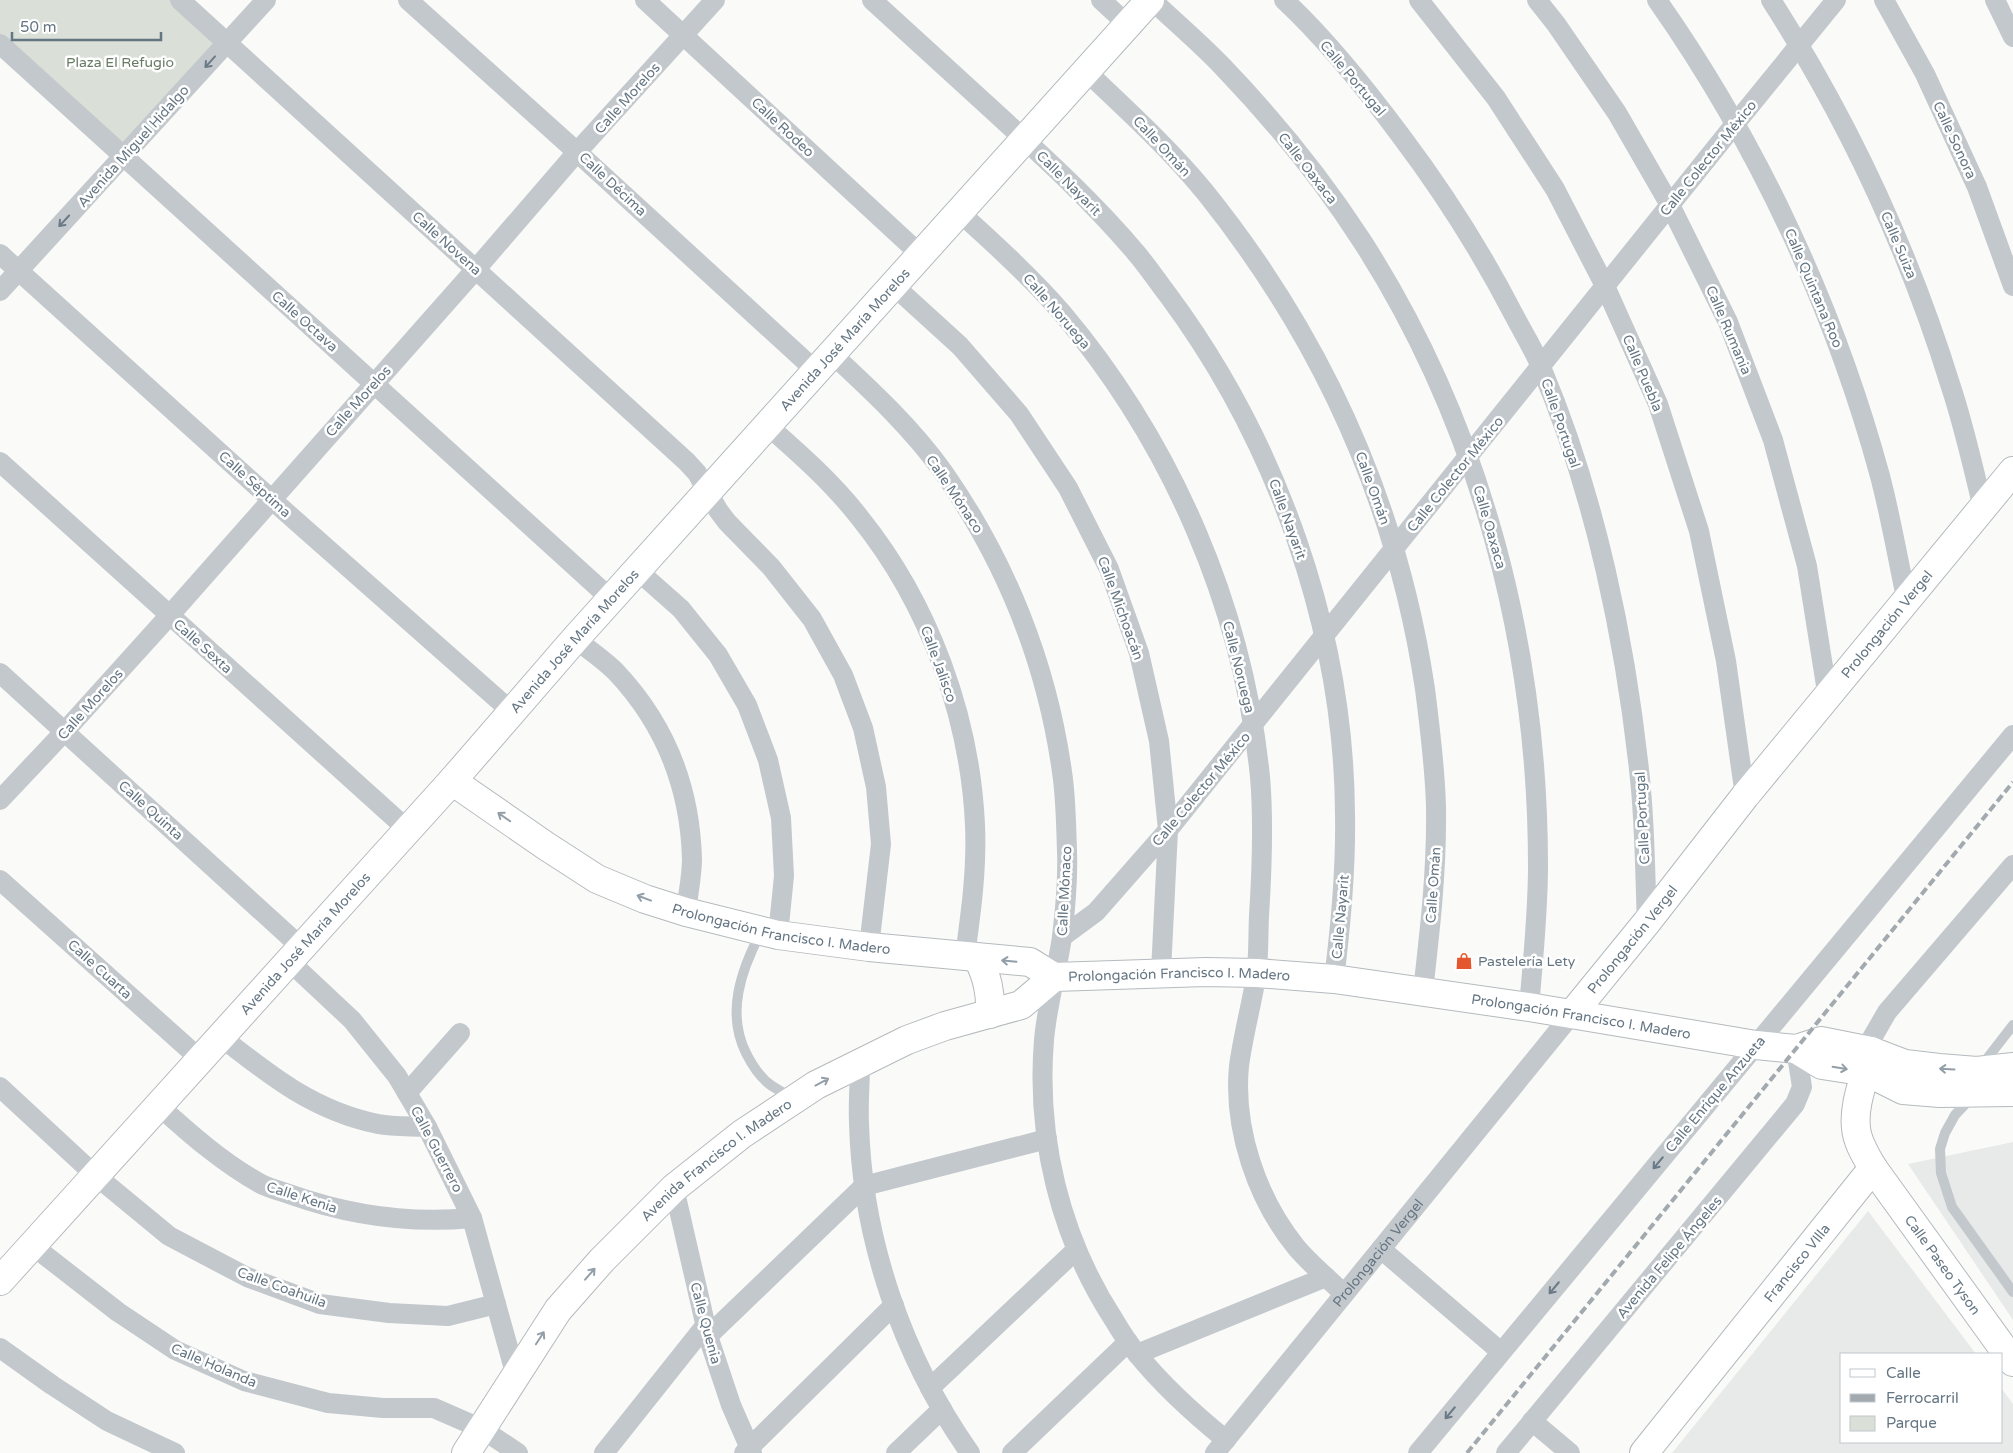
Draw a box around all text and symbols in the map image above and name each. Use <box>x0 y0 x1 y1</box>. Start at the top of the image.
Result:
scale bar <box>12 10 161 42</box>
text: 50 m <box>20 18 57 36</box>
street label: Calle Portugal <box>1316 37 1389 120</box>
park label: Plaza El Refugio <box>66 54 174 71</box>
one-way arrow <box>204 56 216 69</box>
street label: Calle Morelos <box>591 59 664 137</box>
street label: Avenida Miguel Hidalgo <box>74 82 193 211</box>
street label: Calle Rodeo <box>748 94 818 161</box>
street label: Calle Colector México <box>1656 97 1760 220</box>
street label: Calle Sonora <box>1929 99 1980 182</box>
street label: Calle Omán <box>1129 113 1194 180</box>
street label: Calle Oaxaca <box>1274 129 1341 207</box>
street label: Calle Nayarit <box>1033 147 1105 220</box>
street label: Calle Décima <box>575 149 650 220</box>
street label: Calle Novena <box>409 208 485 279</box>
street label: Calle Suiza <box>1877 209 1920 281</box>
one-way arrow <box>59 214 70 227</box>
street label: Calle Quintana Roo <box>1781 226 1846 350</box>
street label: Avenida José María Morelos <box>776 264 914 415</box>
street label: Calle Noruega <box>1019 270 1094 352</box>
street label: Calle Rumania <box>1702 283 1755 377</box>
street label: Calle Octava <box>268 287 341 355</box>
street label: Calle Puebla <box>1619 332 1666 414</box>
street label: Calle Morelos <box>322 362 395 440</box>
street label: Calle Portugal <box>1537 376 1584 470</box>
street label: Calle Colector México <box>1403 413 1507 536</box>
street label: Calle Séptima <box>215 448 294 521</box>
street label: Calle Omán <box>1351 449 1394 527</box>
street label: Calle Mónaco <box>922 452 987 536</box>
street label: Calle Nayarit <box>1265 477 1310 562</box>
street label: Calle Oaxaca <box>1469 483 1510 571</box>
street label: Calle Michoacán <box>1094 554 1147 662</box>
street label: Avenida José María Morelos <box>507 566 643 717</box>
street label: Prolongación Vergel <box>1838 567 1936 682</box>
street label: Calle Sexta <box>170 616 236 677</box>
street label: Calle Noruega <box>1219 619 1258 715</box>
street label: Calle Jalisco <box>917 624 960 705</box>
street label: Calle Morelos <box>54 665 127 743</box>
street label: Calle Colector México <box>1149 729 1254 850</box>
street label: Calle Portugal <box>1632 771 1653 865</box>
street label: Calle Quinta <box>115 777 186 844</box>
one-way arrow <box>497 812 511 822</box>
street label: Calle Mónaco <box>1054 845 1075 937</box>
street label: Calle Omán <box>1422 846 1445 924</box>
street label: Avenida José María Morelos <box>237 869 374 1019</box>
street label: Calle Nayarit <box>1328 874 1353 960</box>
street label: Prolongación Vergel <box>1584 882 1681 997</box>
one-way arrow <box>636 893 652 902</box>
street label: Prolongación Francisco I. Madero <box>670 900 891 958</box>
street label: Calle Cuarta <box>64 936 135 1003</box>
shop icon: Pastelería Lety <box>1454 951 1474 971</box>
place label: Pastelería Lety <box>1478 953 1576 970</box>
one-way arrow <box>1002 956 1018 965</box>
street label: Prolongación Francisco I. Madero <box>1068 964 1291 986</box>
street label: Prolongación Francisco I. Madero <box>1470 991 1692 1043</box>
street label: Calle Enrique Anzueta <box>1662 1033 1769 1156</box>
one-way arrow <box>1831 1063 1847 1073</box>
one-way arrow <box>1939 1064 1955 1073</box>
one-way arrow <box>815 1077 830 1087</box>
street label: Avenida Francisco I. Madero <box>638 1095 795 1225</box>
street label: Calle Guerrero <box>407 1103 466 1195</box>
one-way arrow <box>1652 1156 1663 1169</box>
street label: Calle Kenia <box>264 1178 339 1217</box>
street label: Avenida Felipe Ángeles <box>1613 1192 1726 1322</box>
street label: Prolongación Vergel <box>1329 1196 1427 1311</box>
street label: Calle Paseo Tyson <box>1901 1212 1984 1318</box>
street label: Francisco VIlla <box>1761 1221 1834 1306</box>
street label: Calle Coahuila <box>235 1263 329 1312</box>
one-way arrow <box>584 1267 596 1280</box>
street label: Calle Quenia <box>686 1280 725 1366</box>
one-way arrow <box>1549 1281 1560 1294</box>
one-way arrow <box>535 1332 545 1346</box>
street label: Calle Holanda <box>168 1340 259 1391</box>
legend <box>1840 1353 2003 1443</box>
text: Calle <box>1886 1364 1921 1382</box>
text: Ferrocarril <box>1886 1389 1959 1407</box>
one-way arrow <box>1445 1407 1456 1420</box>
text: Parque <box>1886 1414 1937 1432</box>

